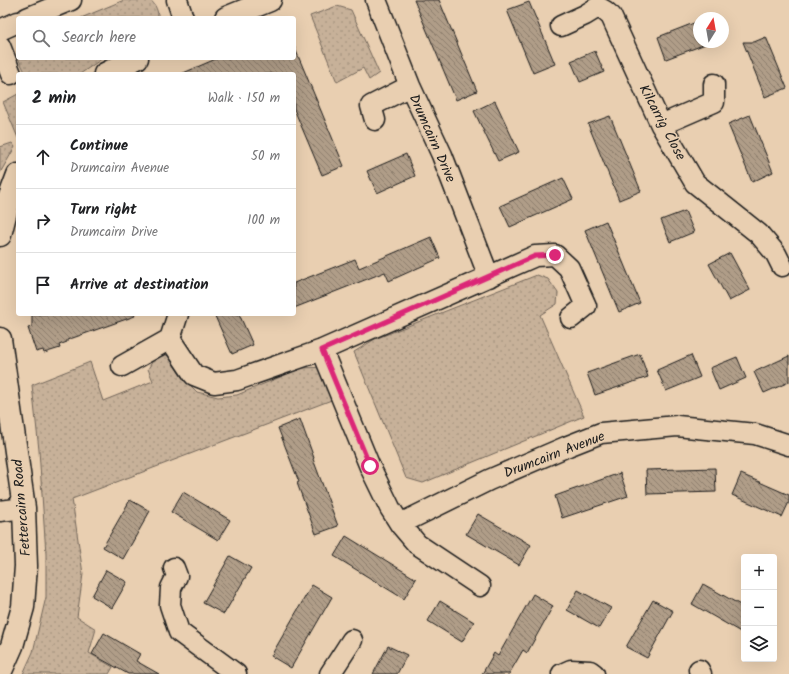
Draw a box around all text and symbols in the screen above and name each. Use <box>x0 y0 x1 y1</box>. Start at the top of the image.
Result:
north arrow <box>693 12 729 48</box>
search box <box>16 16 296 60</box>
text: Search here <box>62 26 136 50</box>
icon: search <box>30 27 52 49</box>
street label: Kilcarrig Close <box>633 81 692 165</box>
text: 2 min <box>32 85 76 112</box>
text: Walk · 150 m <box>208 88 280 109</box>
street label: Drumcairn Drive <box>403 91 462 187</box>
text: Continue <box>70 134 128 158</box>
icon: ahead <box>32 146 54 168</box>
text: 50 m <box>251 146 280 167</box>
text: Drumcairn Avenue <box>70 158 169 179</box>
text: Turn right <box>70 198 137 222</box>
icon: right <box>32 210 54 232</box>
text: 100 m <box>247 210 280 231</box>
text: Drumcairn Drive <box>70 222 158 243</box>
route end <box>546 246 564 264</box>
text: Arrive at destination <box>70 273 209 297</box>
icon: arrive <box>32 274 54 296</box>
street label: Drumcairn Avenue <box>501 425 609 484</box>
street label: Fettercairn Road <box>7 457 37 557</box>
route start <box>361 457 379 475</box>
map controls <box>741 554 777 662</box>
button: + <box>741 554 777 590</box>
button: − <box>741 590 777 626</box>
button: layers <box>741 626 777 662</box>

